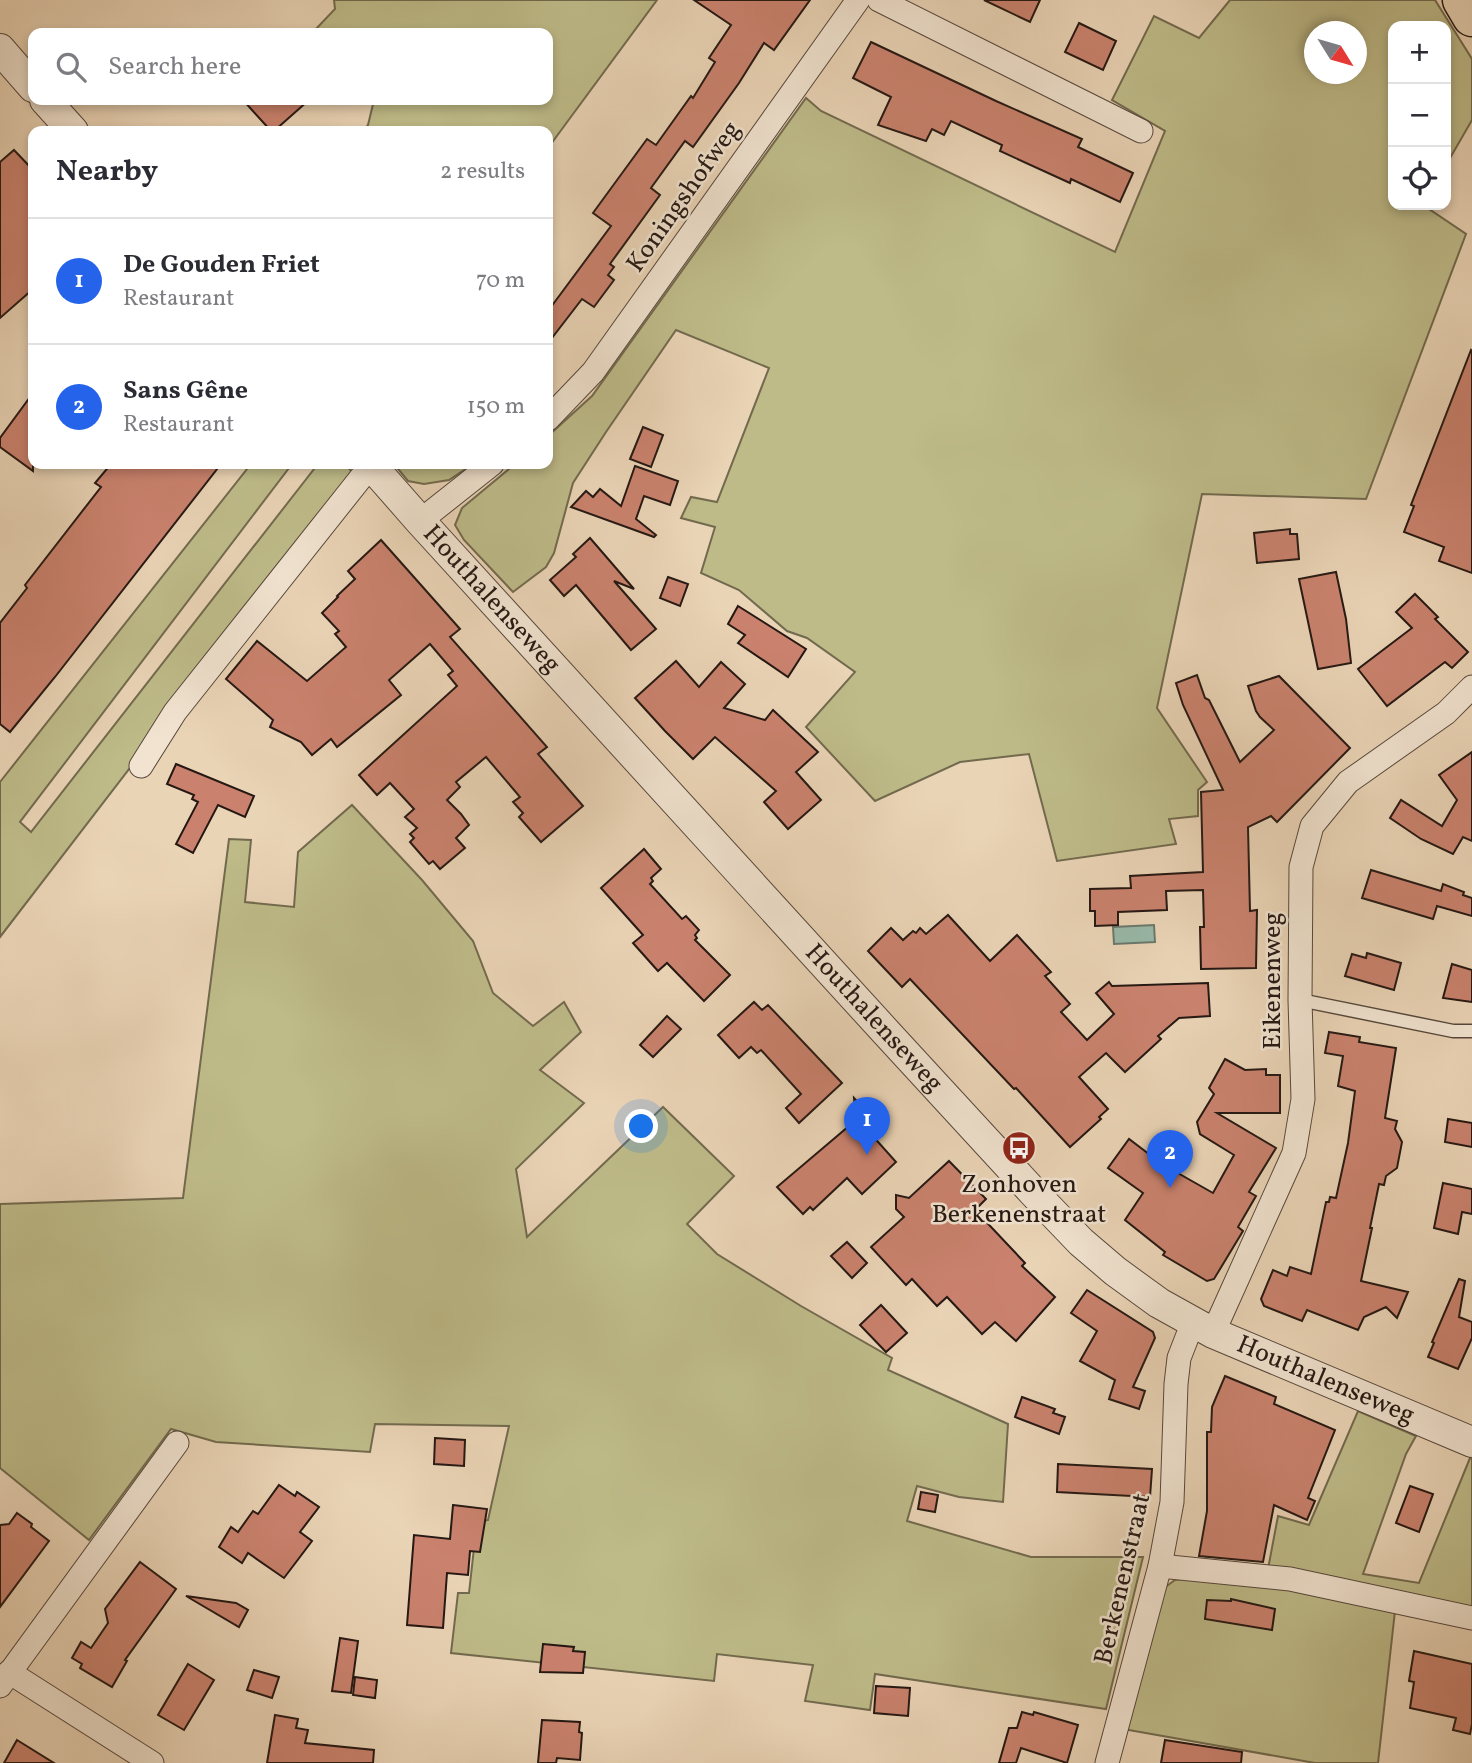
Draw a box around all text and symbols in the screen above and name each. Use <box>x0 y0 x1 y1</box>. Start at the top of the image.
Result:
north arrow <box>1304 21 1367 84</box>
map controls <box>1388 21 1451 210</box>
button: + <box>1388 21 1451 84</box>
search box <box>28 28 553 105</box>
icon: search <box>52 48 90 86</box>
text: Search here <box>108 49 241 85</box>
button: − <box>1388 84 1451 147</box>
street label: Koningshofweg <box>618 114 750 280</box>
button: locate <box>1388 147 1451 210</box>
text: Nearby <box>56 151 158 193</box>
text: 2 results <box>440 156 525 188</box>
text: De Gouden Friet <box>123 247 320 283</box>
text: 1 <box>74 265 84 297</box>
text: 70 m <box>476 265 525 297</box>
text: Restaurant <box>123 283 234 315</box>
text: Sans Gêne <box>123 373 248 409</box>
text: 2 <box>73 391 85 423</box>
text: 150 m <box>467 391 525 423</box>
text: Restaurant <box>123 409 234 441</box>
street label: Houthalenseweg <box>414 517 569 682</box>
street label: Eikenenweg <box>1255 912 1291 1050</box>
street label: Houthalenseweg <box>796 936 951 1101</box>
pin: 1 <box>844 1097 890 1155</box>
your location <box>624 1109 658 1143</box>
bus stop icon: Zonhoven Berkenenstraat <box>1000 1129 1038 1167</box>
pin: 2 <box>1147 1130 1193 1188</box>
place label: Zonhoven Berkenenstraat <box>932 1167 1106 1233</box>
street label: Houthalenseweg <box>1231 1327 1420 1434</box>
street label: Berkenenstraat <box>1086 1490 1160 1668</box>

